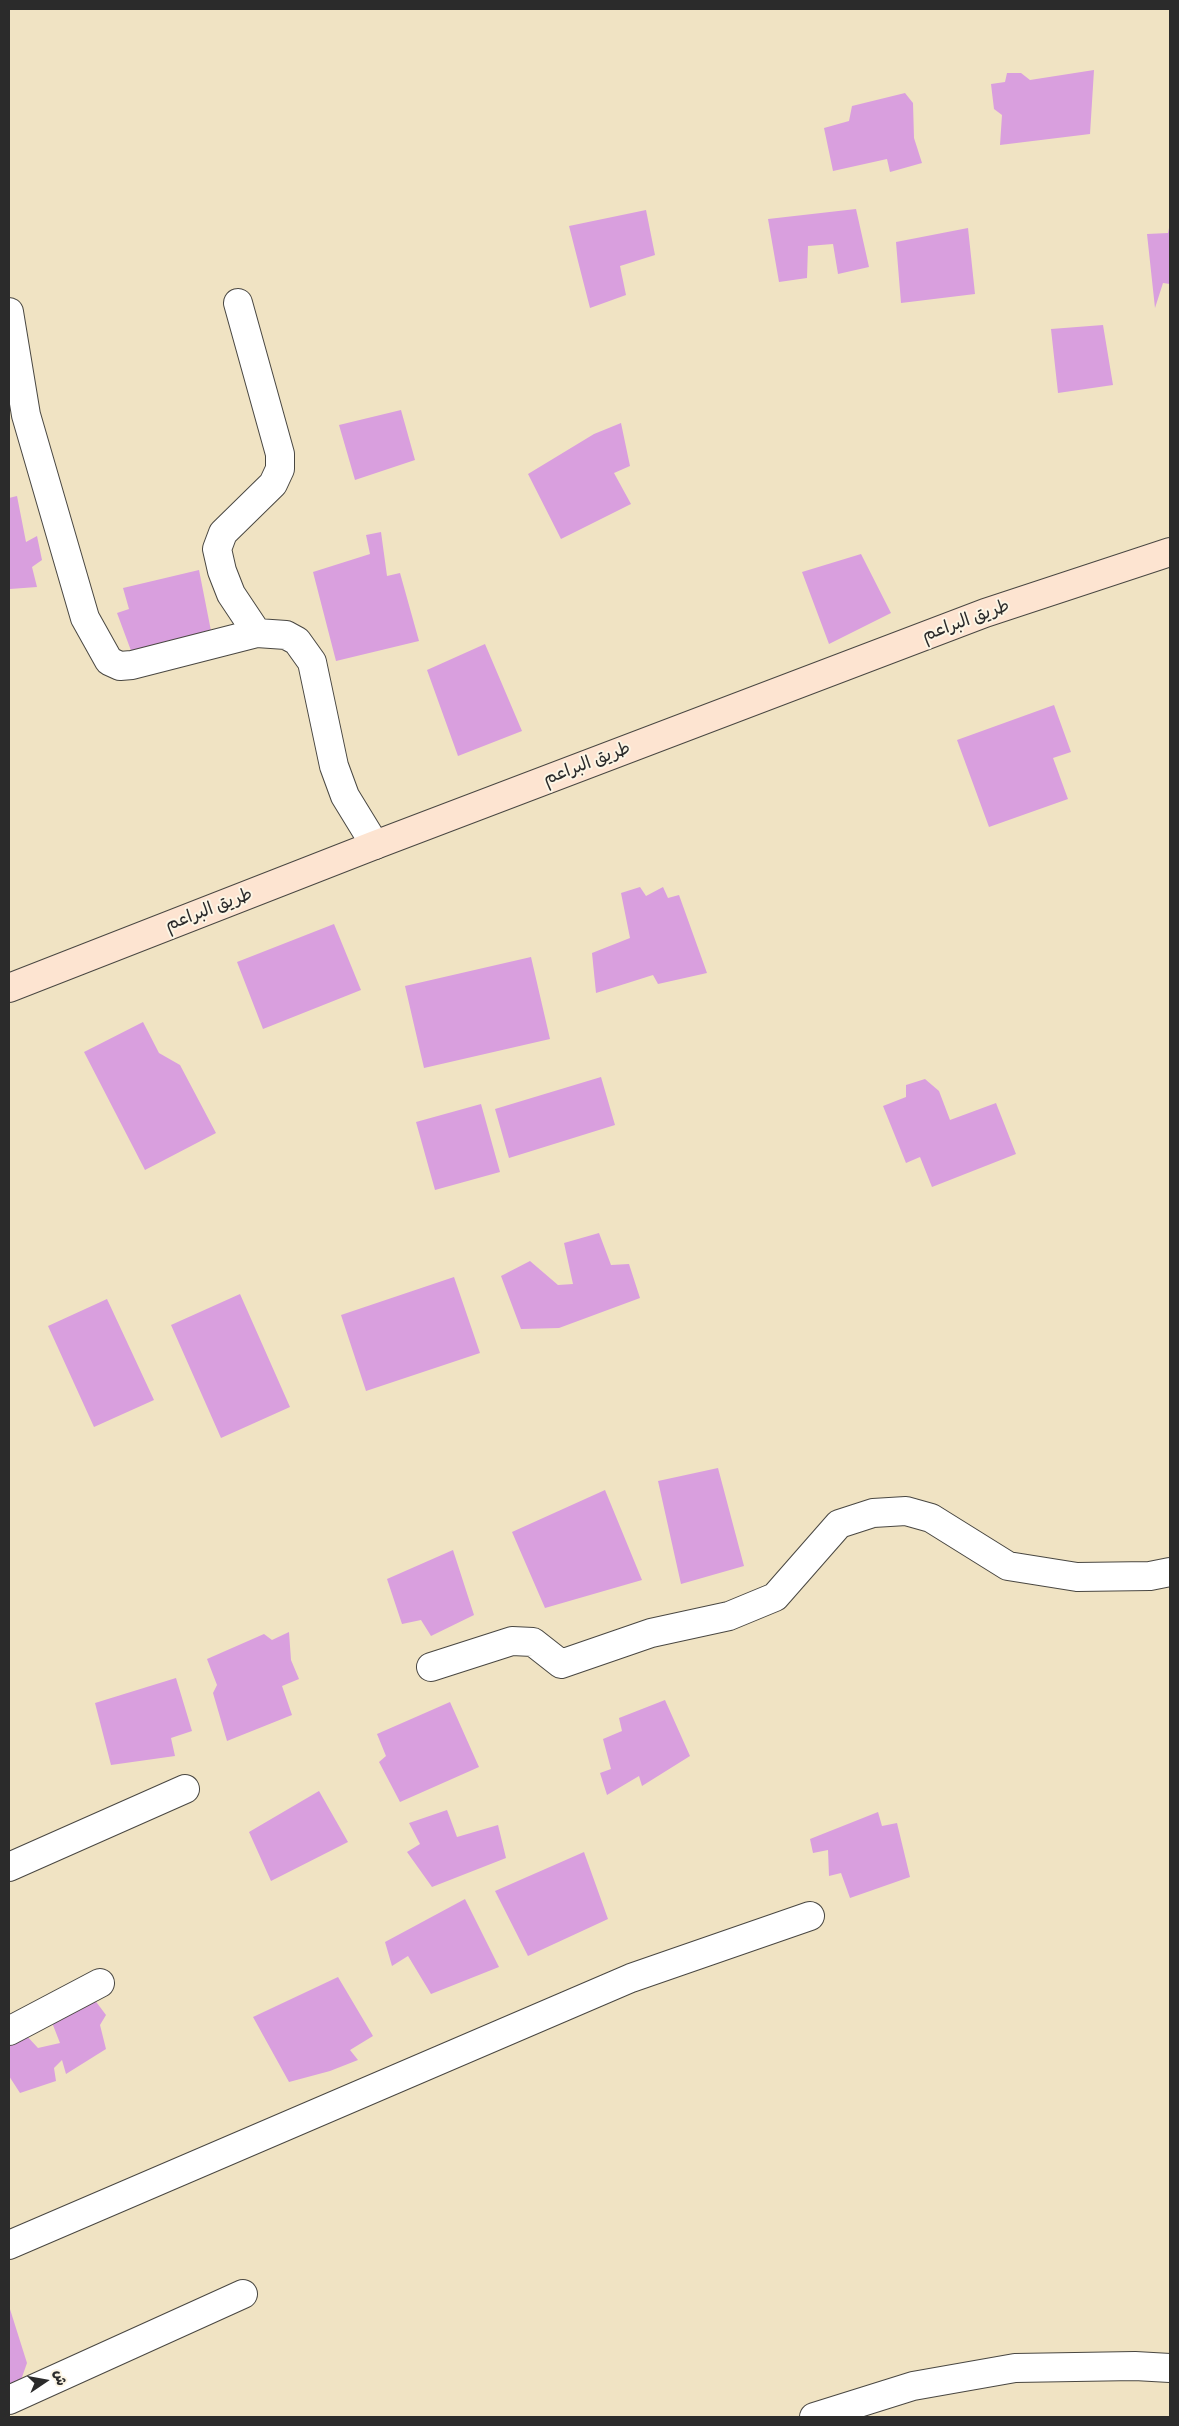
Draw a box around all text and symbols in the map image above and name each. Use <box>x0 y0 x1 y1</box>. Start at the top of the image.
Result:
street label: طريق البراعم <box>919 595 1013 647</box>
street label: طريق البراعم <box>540 738 634 790</box>
street label: طريق البراعم <box>162 884 256 936</box>
north arrow <box>20 2356 70 2406</box>
text: ش <box>50 2368 70 2387</box>

